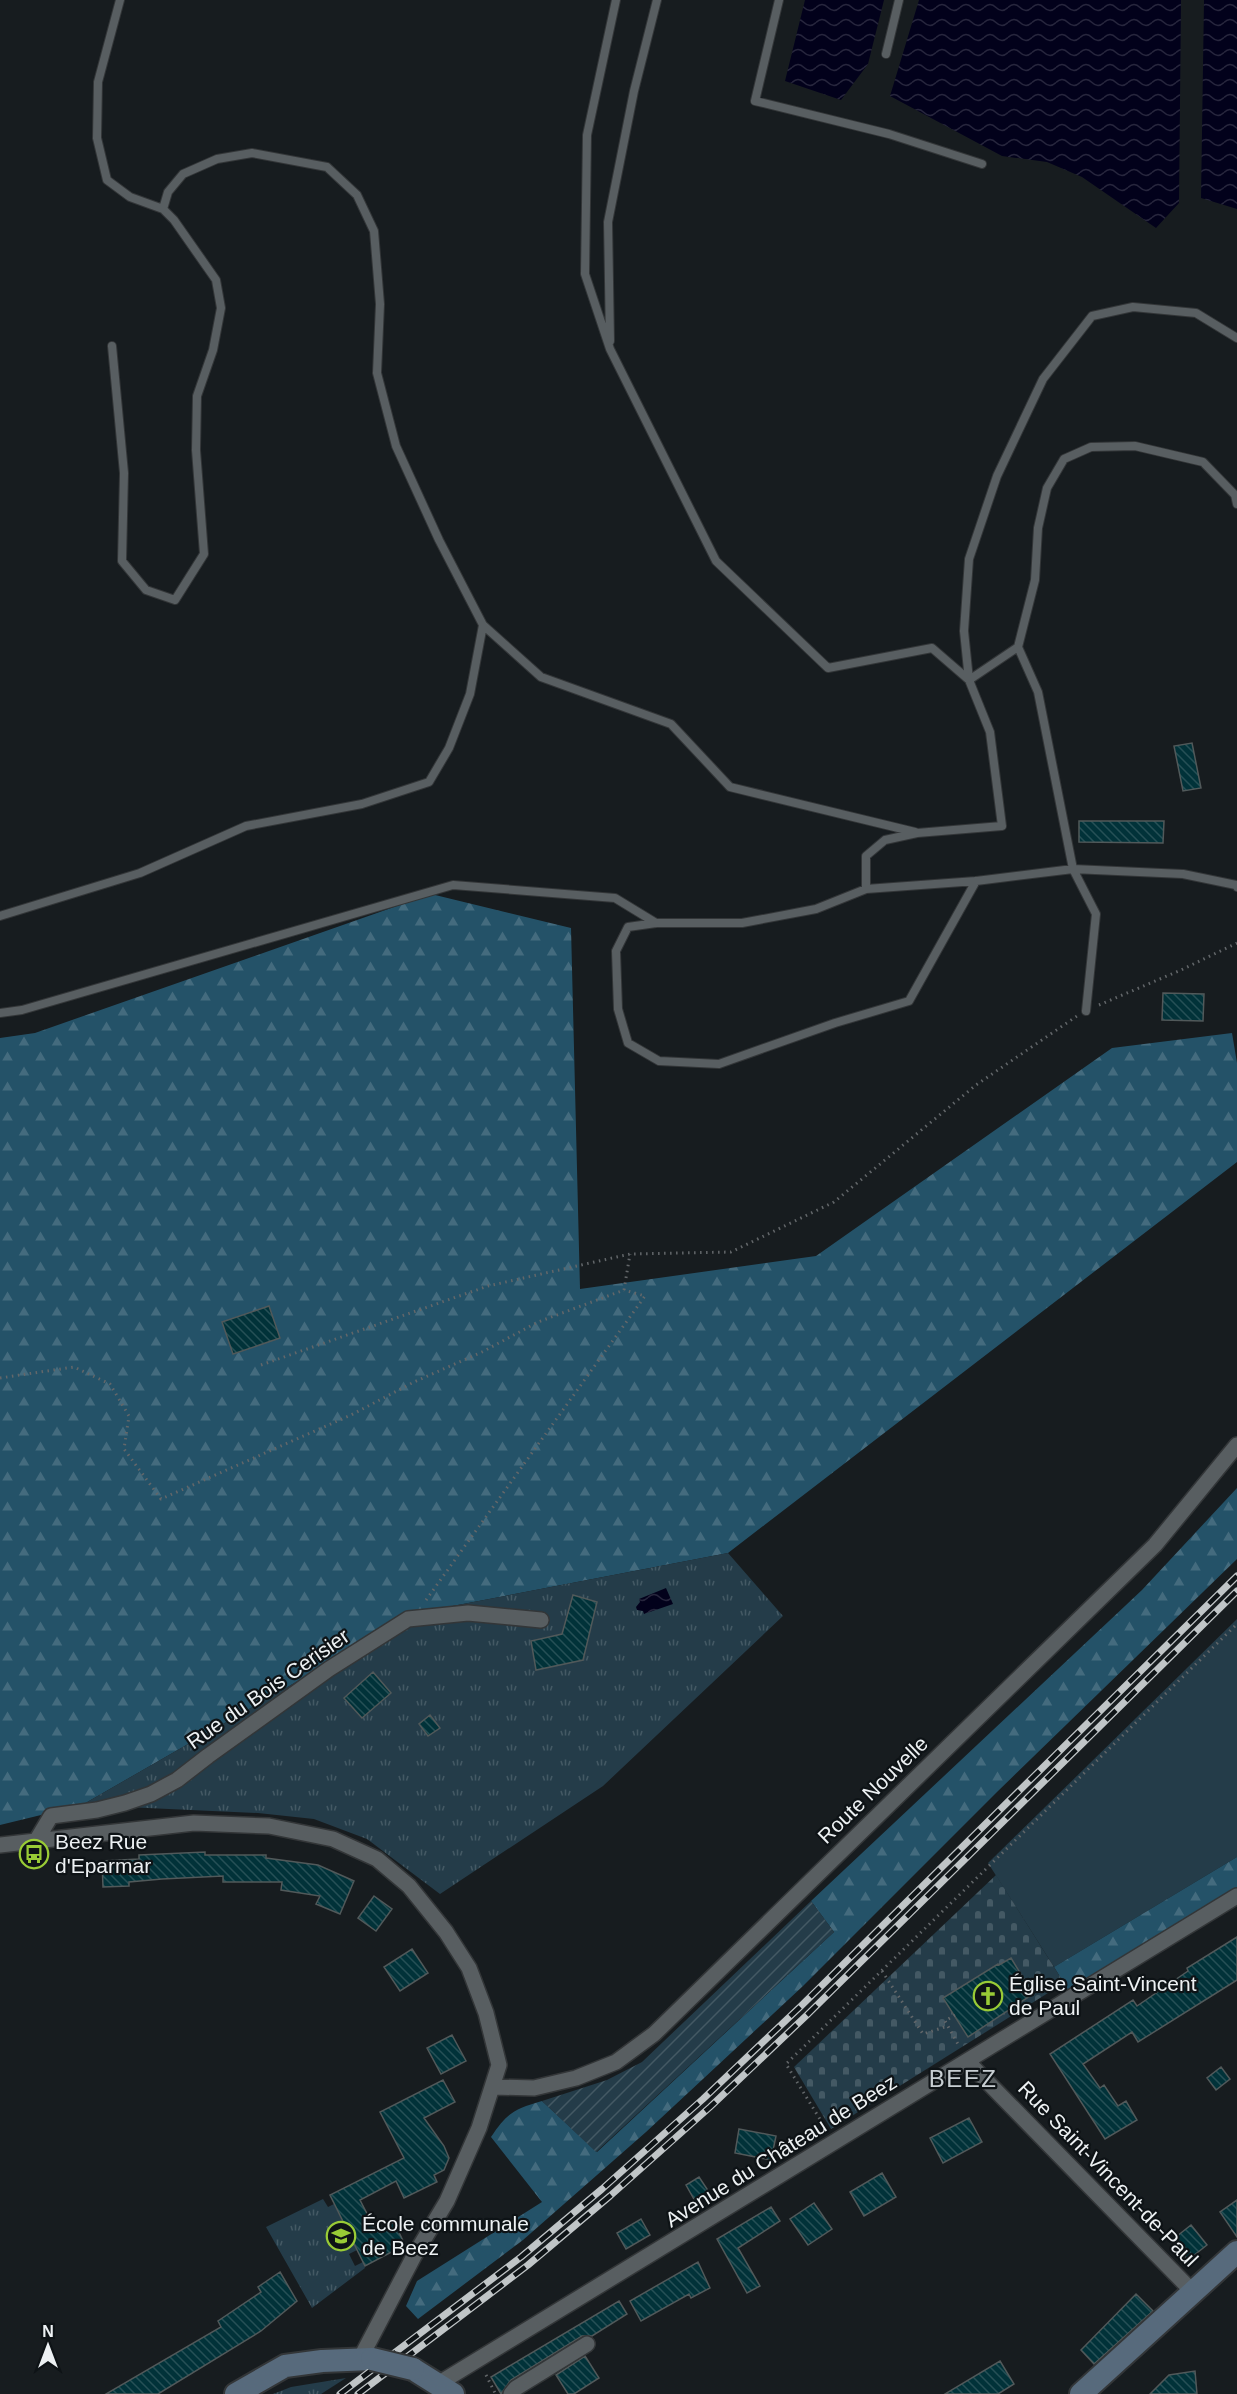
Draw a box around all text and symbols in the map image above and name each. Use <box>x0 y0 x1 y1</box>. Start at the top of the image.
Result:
street label: Rue du Bois Cerisier <box>182 1624 353 1753</box>
street label: Route Nouvelle <box>813 1731 932 1848</box>
place label: Beez Rue d'Eparmar <box>55 1830 151 1877</box>
bus stop icon: Beez Rue d'Eparmar <box>18 1838 50 1870</box>
place label: Église Saint-Vincent de Paul <box>1009 1972 1197 2019</box>
church icon: Église Saint-Vincent de Paul <box>972 1980 1004 2012</box>
district label: BEEZ <box>929 2065 997 2092</box>
street label: Avenue du Château de Beez <box>661 2070 901 2231</box>
street label: Rue Saint-Vincent-de-Paul <box>1014 2076 1203 2271</box>
place label: École communale de Beez <box>362 2212 529 2259</box>
school or university icon: École communale de Beez <box>325 2220 357 2252</box>
north arrow <box>18 2316 78 2376</box>
text: N <box>42 2323 54 2340</box>

